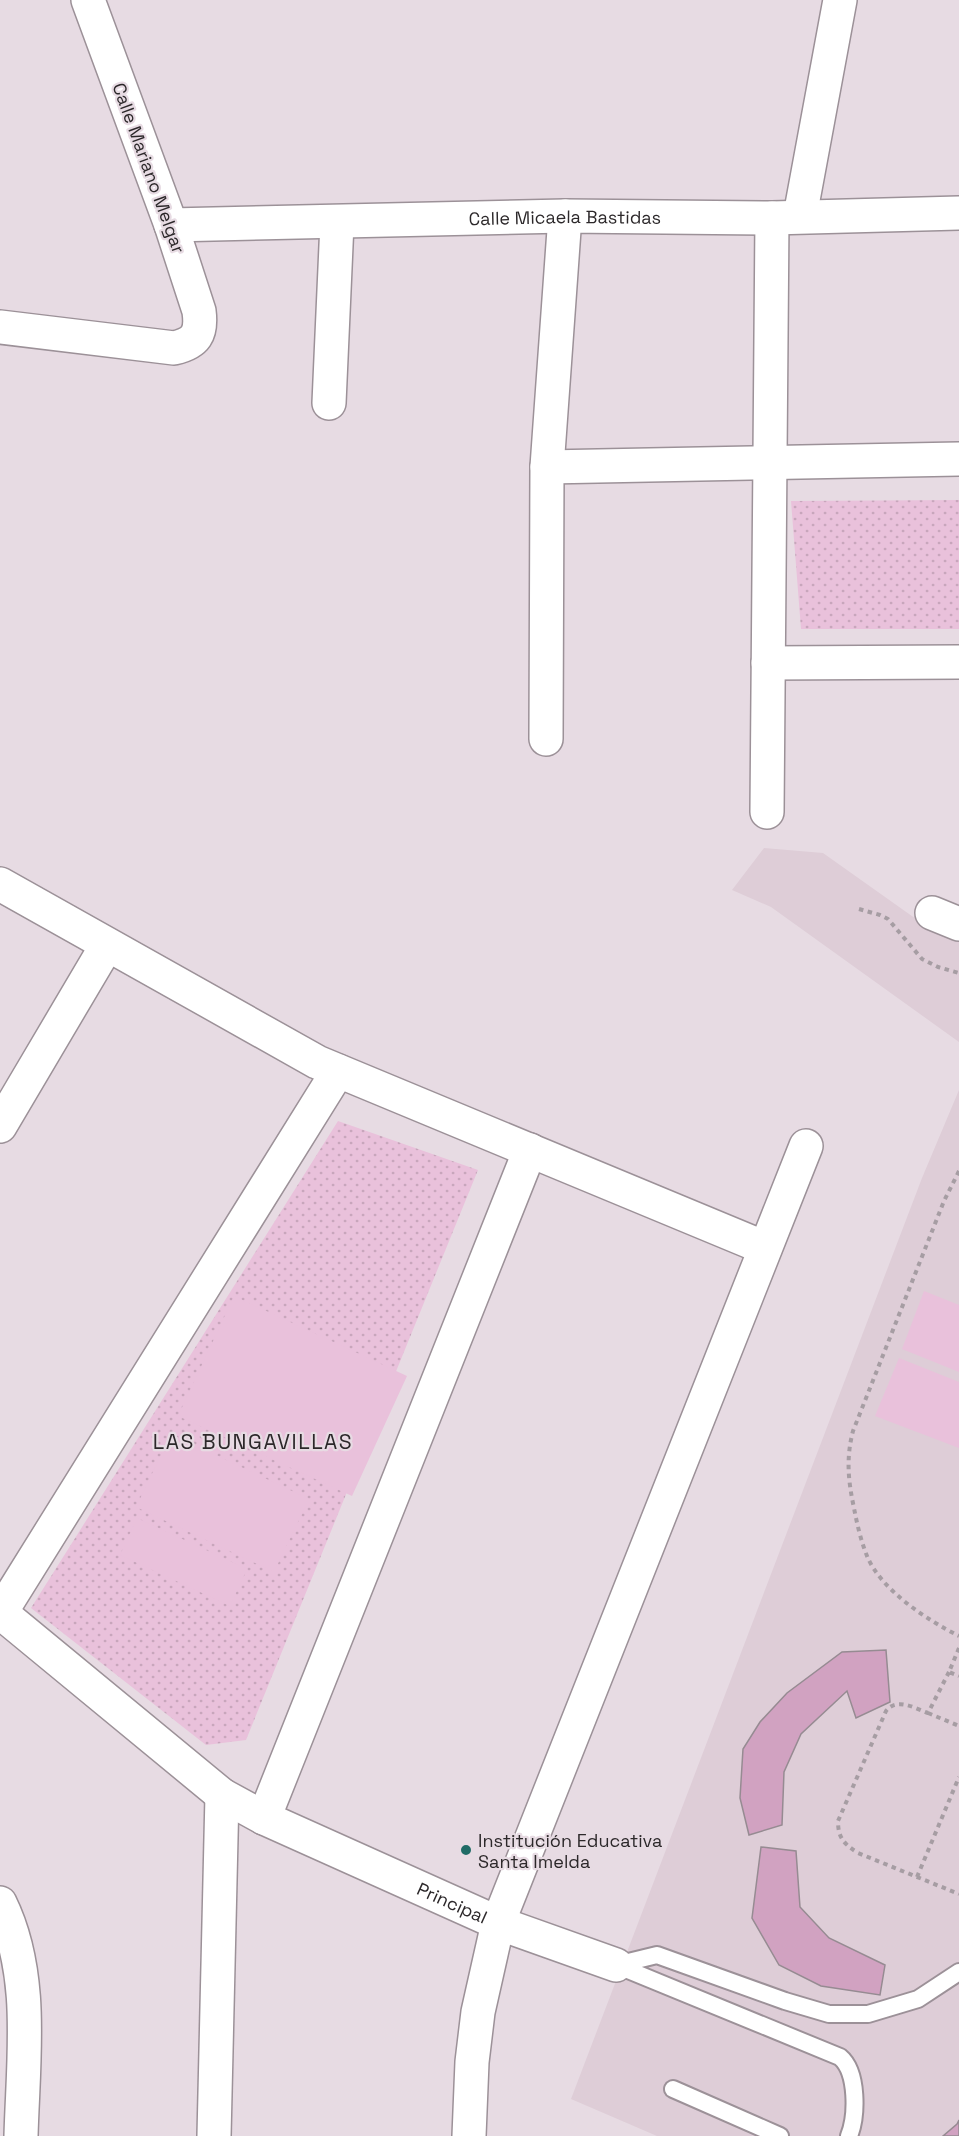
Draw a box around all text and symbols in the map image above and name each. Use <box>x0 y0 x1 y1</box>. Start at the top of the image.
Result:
street label: Calle Mariano Melgar <box>107 80 191 257</box>
street label: Calle Micaela Bastidas <box>468 204 661 230</box>
district label: LAS BUNGAVILLAS <box>153 1428 353 1455</box>
place label: Institución Educativa Santa Imelda <box>478 1829 662 1873</box>
marker: Institución Educativa Santa Imelda <box>459 1843 473 1857</box>
street label: Principal <box>414 1877 491 1928</box>

